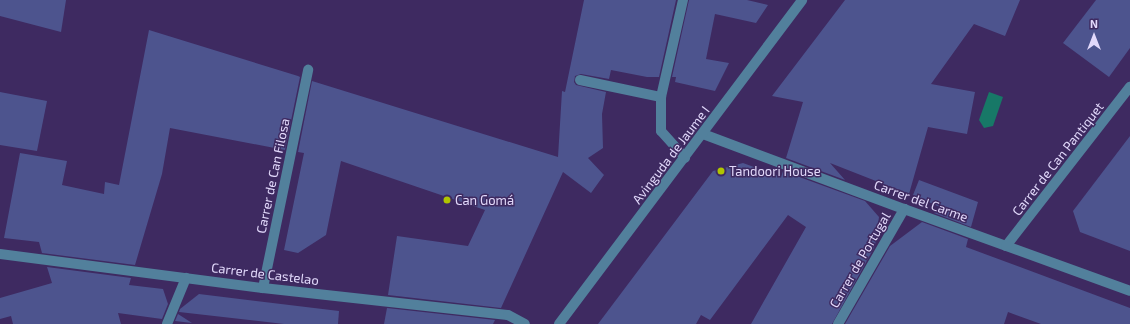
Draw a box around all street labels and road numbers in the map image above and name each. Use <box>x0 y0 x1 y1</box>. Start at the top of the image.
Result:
street label: Carrer de Can Pantiquet <box>1009 99 1107 219</box>
street label: Avinguda de Jaume I <box>629 103 713 207</box>
street label: Carrer de Can Filosa <box>253 117 293 235</box>
street label: Carrer del Carme <box>872 177 970 225</box>
street label: Carrer de Portugal <box>826 209 894 311</box>
street label: Carrer de Castelao <box>210 260 320 288</box>

